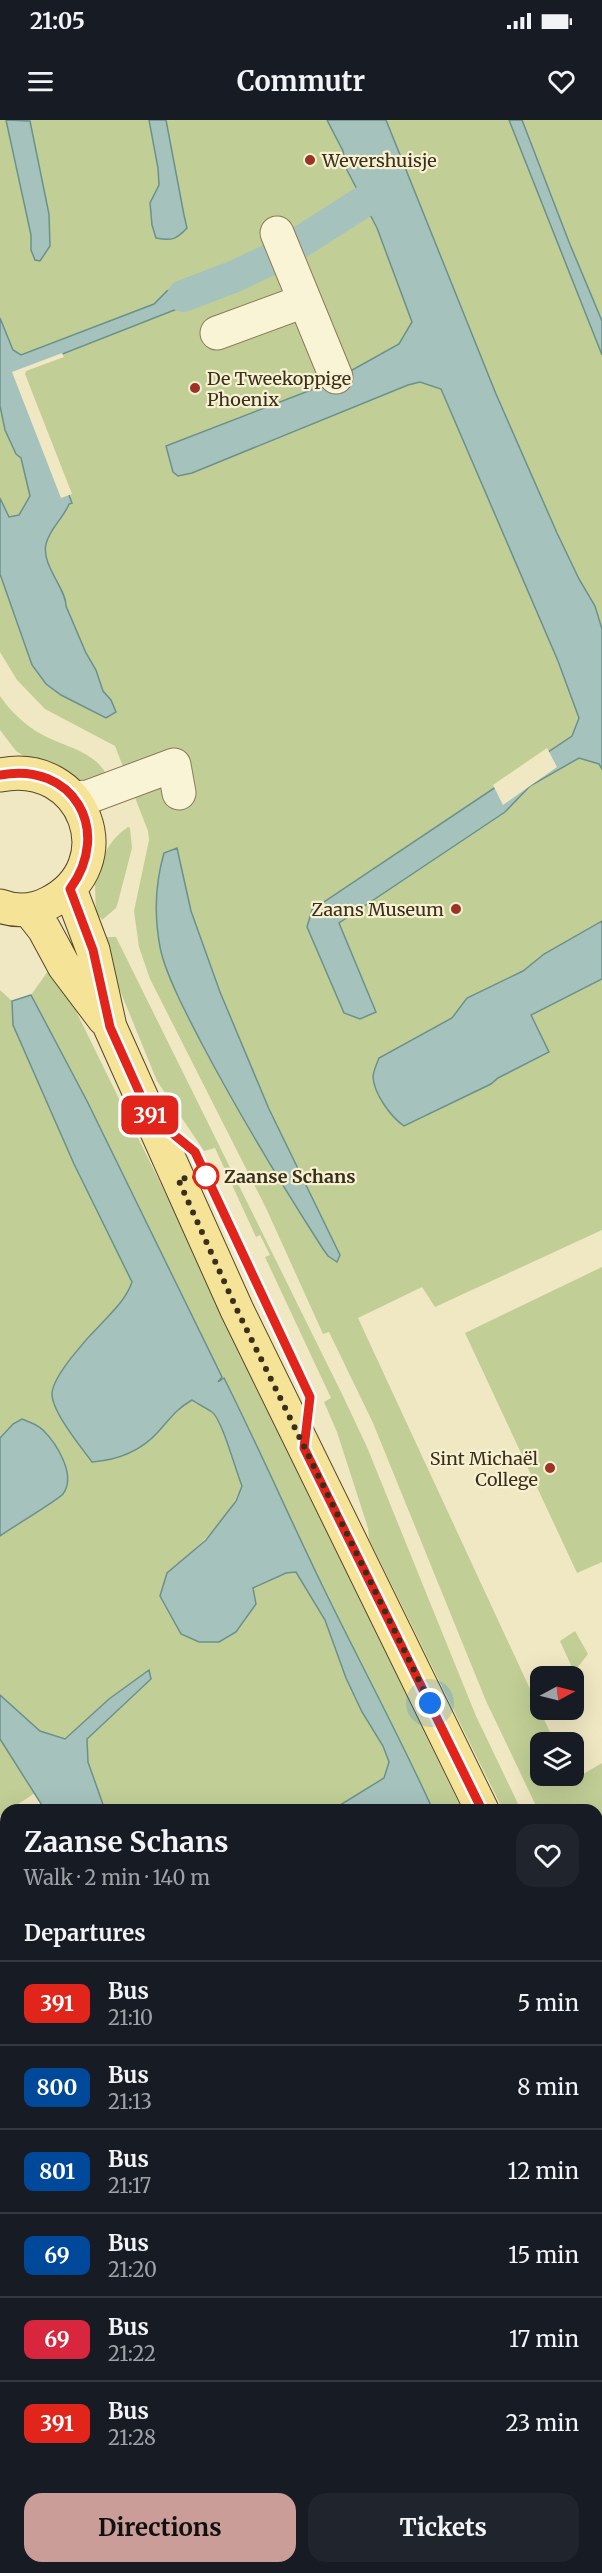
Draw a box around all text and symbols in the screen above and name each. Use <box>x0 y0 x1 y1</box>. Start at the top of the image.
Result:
text: 21:05 <box>30 7 85 35</box>
text: Commutr <box>237 64 365 98</box>
icon: menu <box>24 65 57 98</box>
icon: heart <box>545 65 578 98</box>
place label: Wevershuisje <box>321 149 437 172</box>
marker: Wevershuisje <box>303 153 317 167</box>
place label: De Tweekoppige Phoenix <box>207 367 351 411</box>
marker: De Tweekoppige Phoenix <box>188 381 202 395</box>
place label: Zaans Museum <box>312 898 444 921</box>
marker: Zaans Museum <box>449 902 463 916</box>
line badge: 391 <box>116 1096 184 1134</box>
text: 391 <box>133 1102 167 1129</box>
marker: Zaanse Schans <box>193 1163 219 1189</box>
place label: Zaanse Schans <box>224 1165 355 1188</box>
place label: Sint Michaël College <box>430 1447 538 1491</box>
marker: Sint Michaël College <box>543 1461 557 1475</box>
north arrow <box>530 1666 584 1720</box>
map controls <box>530 1666 584 1786</box>
your location <box>415 1688 445 1718</box>
button: layers <box>530 1732 584 1786</box>
text: Zaanse Schans <box>24 1824 229 1860</box>
button: heart <box>516 1824 579 1887</box>
text: Walk · 2 min · 140 m <box>24 1865 210 1890</box>
text: Departures <box>24 1919 146 1947</box>
text: Bus <box>108 1977 149 2005</box>
text: 5 min <box>517 1989 579 2017</box>
text: 391 <box>40 1990 74 2017</box>
text: 21:10 <box>108 2005 153 2030</box>
text: Bus <box>108 2061 149 2089</box>
text: 8 min <box>517 2073 579 2101</box>
text: 800 <box>37 2074 77 2101</box>
text: 21:13 <box>108 2089 152 2114</box>
text: Bus <box>108 2145 149 2173</box>
text: 12 min <box>508 2157 579 2185</box>
text: 801 <box>39 2158 75 2185</box>
text: 21:17 <box>108 2173 151 2198</box>
text: Bus <box>108 2229 149 2257</box>
text: 15 min <box>508 2241 579 2269</box>
text: 69 <box>44 2242 70 2269</box>
text: 21:20 <box>108 2257 157 2282</box>
text: Bus <box>108 2313 149 2341</box>
text: 17 min <box>509 2325 579 2353</box>
text: 69 <box>44 2326 70 2353</box>
text: 21:22 <box>108 2341 156 2366</box>
text: Bus <box>108 2397 149 2425</box>
text: 23 min <box>505 2409 579 2437</box>
text: 391 <box>40 2410 74 2437</box>
text: 21:28 <box>108 2425 156 2450</box>
button: Directions <box>24 2493 296 2562</box>
button: Tickets <box>308 2493 579 2562</box>

